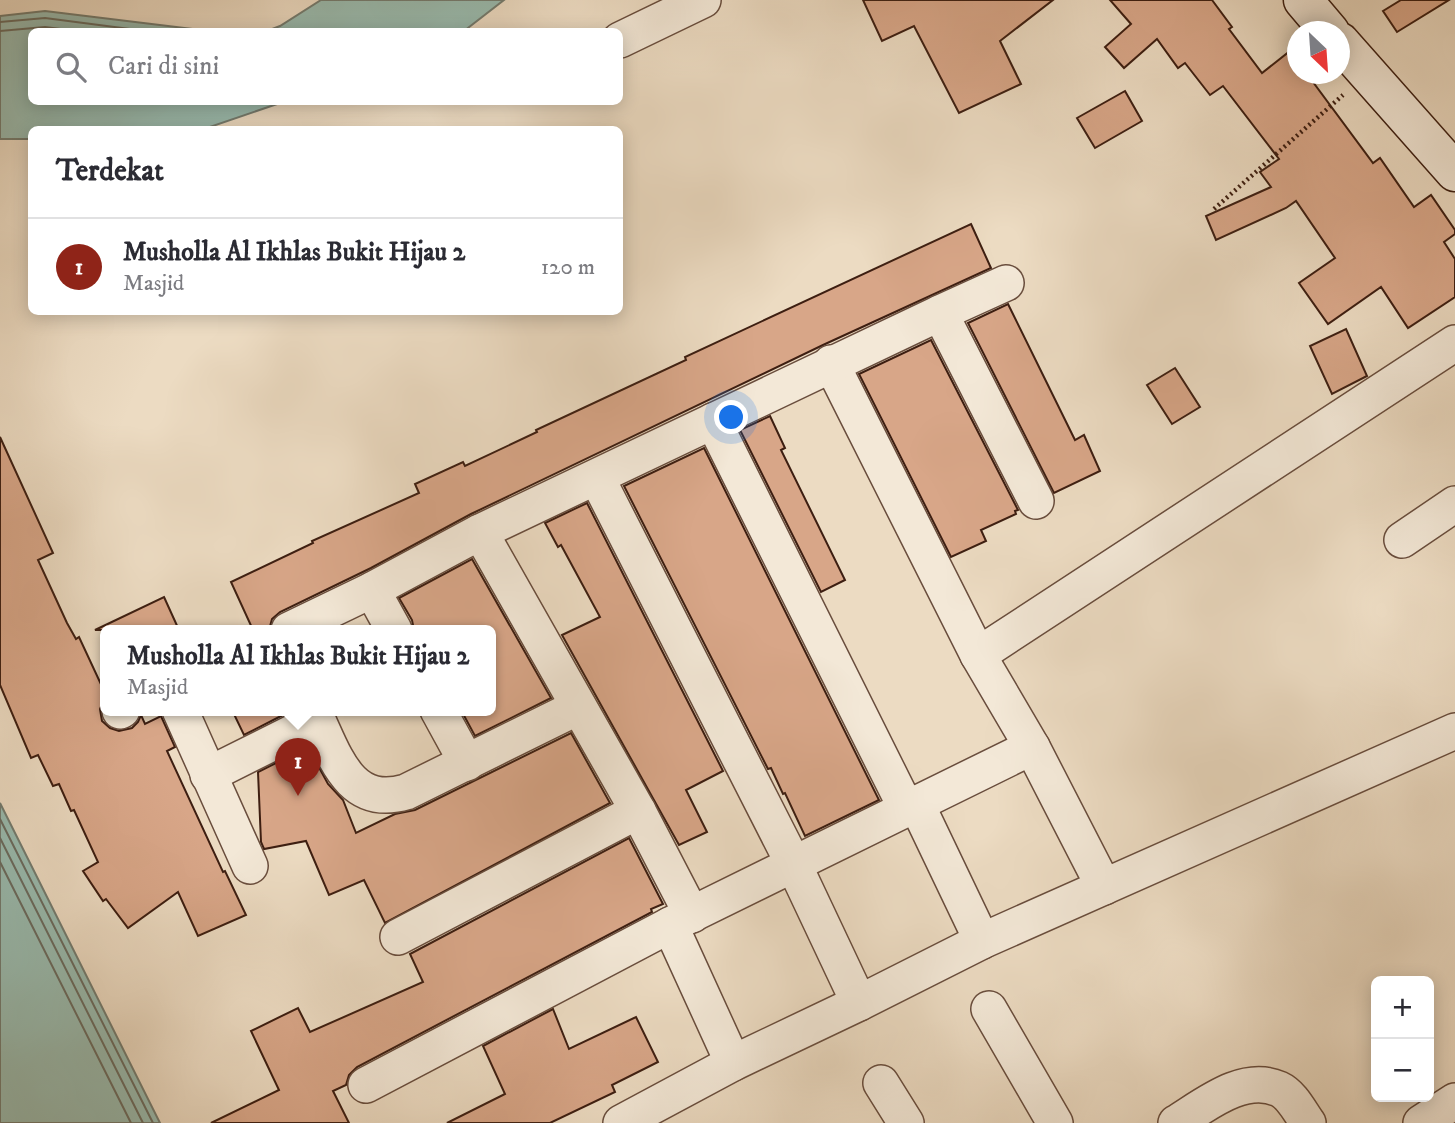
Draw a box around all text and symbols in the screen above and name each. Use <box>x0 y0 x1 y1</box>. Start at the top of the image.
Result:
north arrow <box>1287 21 1350 84</box>
search box <box>28 28 623 105</box>
icon: search <box>52 48 90 86</box>
text: Cari di sini <box>108 50 219 83</box>
text: Terdekat <box>56 153 164 190</box>
text: Musholla Al Ikhlas Bukit Hijau 2 <box>123 236 465 269</box>
text: 1 <box>75 253 83 282</box>
text: 120 m <box>541 253 595 282</box>
text: Masjid <box>123 269 184 298</box>
your location <box>714 400 748 434</box>
popup <box>100 625 496 716</box>
text: Musholla Al Ikhlas Bukit Hijau 2 <box>127 640 469 673</box>
text: Masjid <box>127 673 188 702</box>
pin: 1 <box>275 738 321 796</box>
map controls <box>1371 976 1434 1102</box>
button: + <box>1371 976 1434 1039</box>
button: − <box>1371 1039 1434 1102</box>

